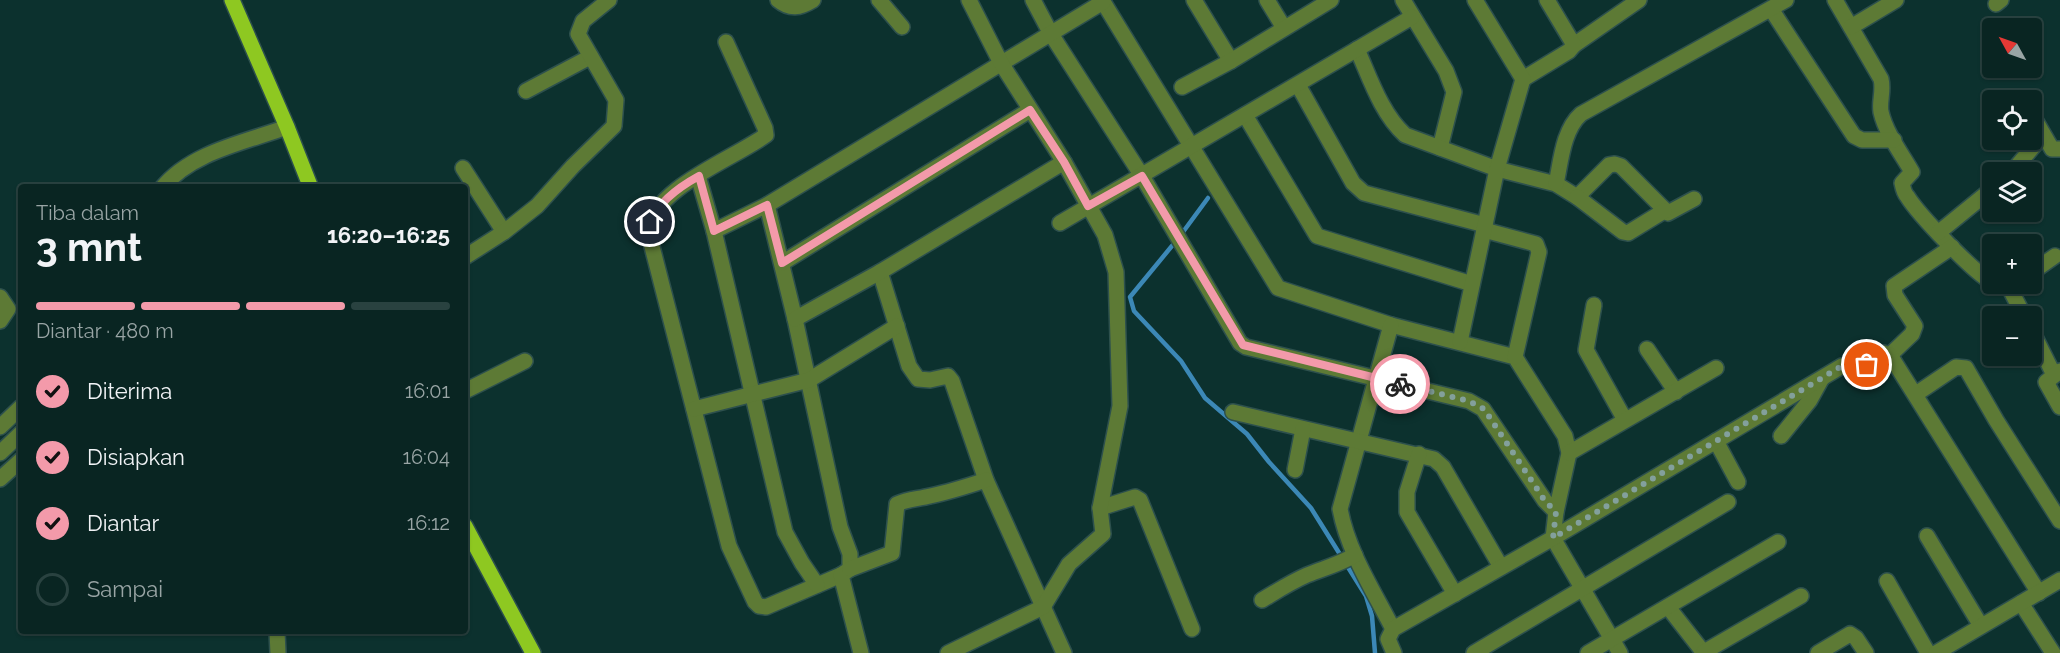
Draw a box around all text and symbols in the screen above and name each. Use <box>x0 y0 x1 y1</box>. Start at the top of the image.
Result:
north arrow <box>1982 18 2042 78</box>
map controls <box>1982 18 2042 366</box>
button: locate <box>1982 90 2042 150</box>
button: layers <box>1982 162 2042 222</box>
pin <box>624 196 675 247</box>
text: Tiba dalam <box>36 201 139 225</box>
icon: home <box>633 205 666 238</box>
text: 16:20–16:25 <box>327 222 450 248</box>
text: 3 mnt <box>36 224 142 270</box>
button: + <box>1982 234 2042 294</box>
button: − <box>1982 306 2042 366</box>
text: Diantar · 480 m <box>36 319 174 343</box>
pin <box>1841 339 1892 390</box>
icon: bag <box>1850 348 1883 381</box>
courier <box>1370 354 1430 414</box>
icon: bike <box>1384 368 1417 401</box>
icon: check <box>36 375 69 408</box>
text: Diterima <box>87 378 172 404</box>
text: 16:01 <box>405 379 450 403</box>
icon: check <box>36 441 69 474</box>
text: Disiapkan <box>87 444 185 470</box>
text: 16:04 <box>402 445 450 469</box>
icon: check <box>36 507 69 540</box>
text: Diantar <box>87 510 159 536</box>
text: 16:12 <box>407 511 450 535</box>
text: Sampai <box>87 576 163 602</box>

